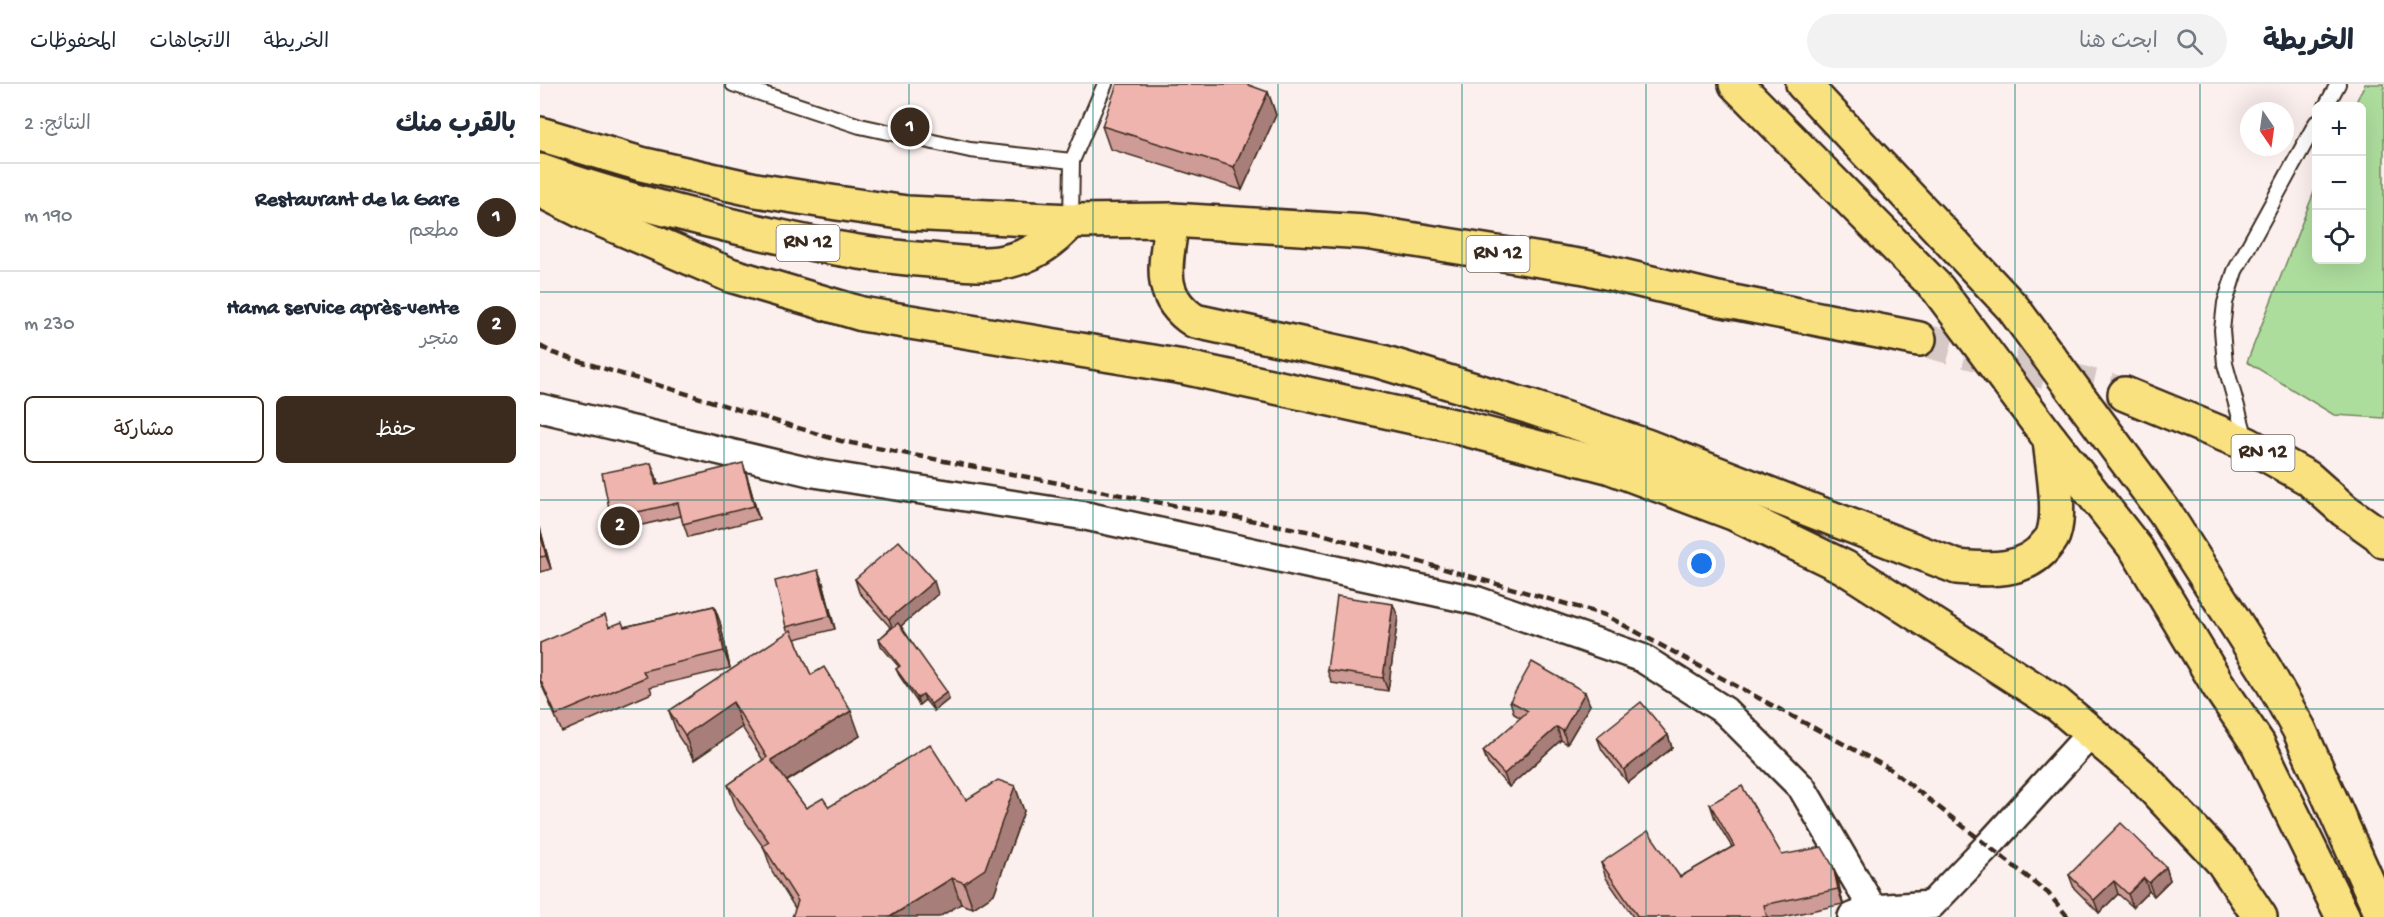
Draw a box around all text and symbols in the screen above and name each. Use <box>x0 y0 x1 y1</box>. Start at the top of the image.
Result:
search box <box>1807 14 2227 68</box>
icon: search <box>2173 25 2206 58</box>
text: الخريطة <box>2263 27 2354 60</box>
text: ابحث هنا <box>2079 30 2158 56</box>
text: المحفوظات <box>30 31 116 56</box>
text: الاتجاهات <box>149 31 231 56</box>
text: الخريطة <box>264 31 329 56</box>
north arrow <box>2240 102 2294 156</box>
map controls <box>2312 102 2366 264</box>
button: + <box>2312 102 2366 156</box>
pin: 1 <box>890 104 929 150</box>
text: بالقرب منك <box>396 111 516 142</box>
text: النتائج: 2 <box>24 114 91 137</box>
button: − <box>2312 156 2366 210</box>
text: Restaurant de la Gare <box>255 188 459 214</box>
text: 190 m <box>24 206 72 229</box>
text: 1 <box>492 206 501 229</box>
button: locate <box>2312 210 2366 264</box>
text: مطعم <box>408 221 459 244</box>
road number: RN 12 <box>776 225 840 261</box>
road number: RN 12 <box>1466 236 1530 272</box>
text: Hama service après-vente <box>226 296 459 322</box>
text: 230 m <box>24 314 75 337</box>
text: 2 <box>492 314 501 337</box>
text: متجر <box>420 329 459 352</box>
button: مشاركة <box>24 396 264 463</box>
button: حفظ <box>276 396 516 463</box>
road number: RN 12 <box>2232 435 2294 471</box>
pin: 2 <box>600 504 640 548</box>
your location <box>1687 549 1716 578</box>

